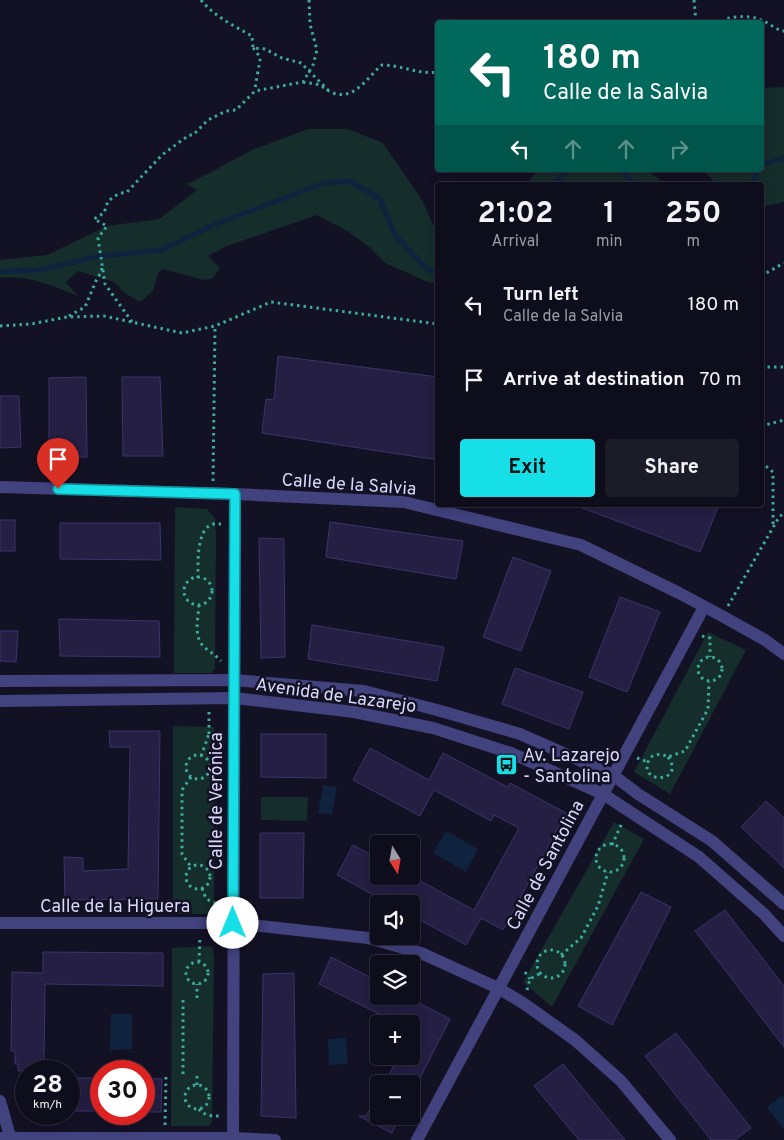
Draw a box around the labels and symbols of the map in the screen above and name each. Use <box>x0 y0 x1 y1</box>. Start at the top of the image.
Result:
pin <box>37 438 79 489</box>
street label: Calle de la Salvia <box>281 469 417 502</box>
street label: Avenida de Lazarejo <box>254 674 418 719</box>
street label: Calle de Verónica <box>206 732 229 870</box>
place label: Av. Lazarejo - Santolina <box>523 745 620 789</box>
bus stop icon: Av. Lazarejo - Santolina <box>495 753 519 777</box>
street label: Calle de Santolina <box>502 797 590 935</box>
north arrow <box>370 835 420 885</box>
street label: Calle de la Higuera <box>40 896 190 919</box>
position arrow <box>206 896 258 948</box>
speed limit sign: 30 <box>90 1060 155 1125</box>

